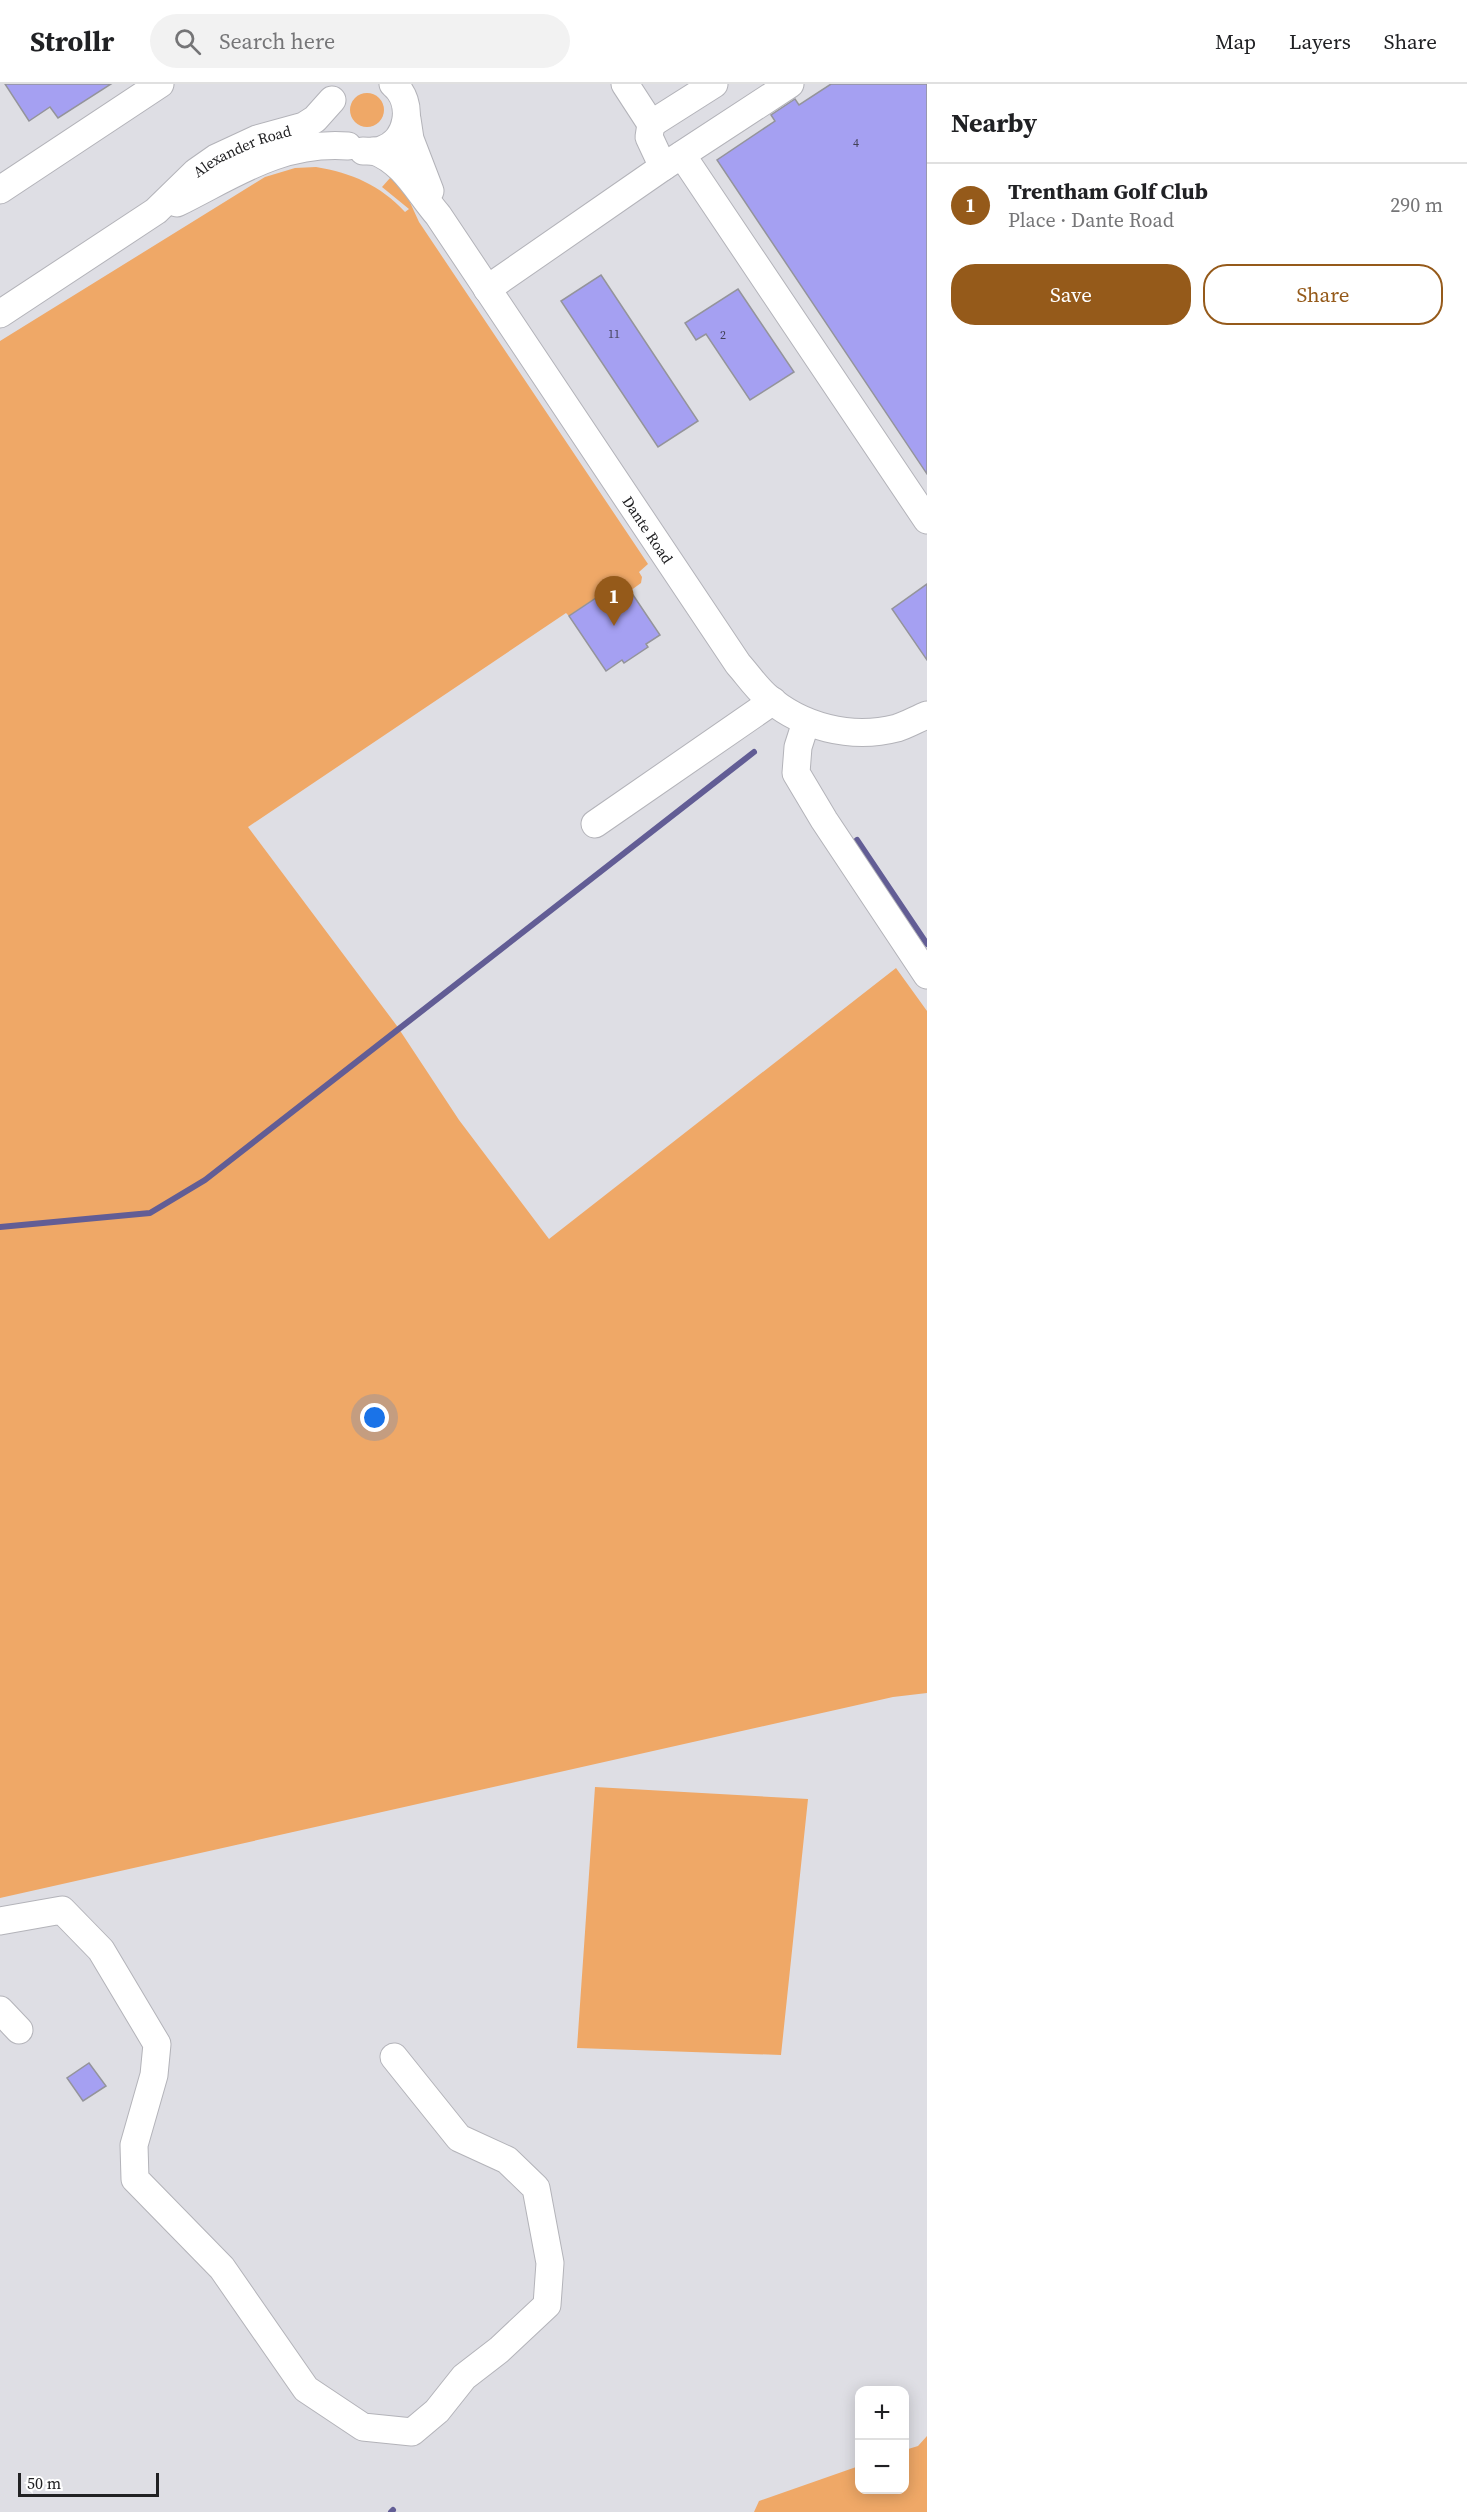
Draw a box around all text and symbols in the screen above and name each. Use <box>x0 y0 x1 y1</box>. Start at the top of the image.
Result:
search box <box>150 14 570 68</box>
text: Strollr <box>30 22 114 60</box>
icon: search <box>171 25 204 58</box>
text: Search here <box>219 26 335 56</box>
text: Map <box>1215 27 1256 56</box>
text: Layers <box>1289 27 1351 56</box>
text: Share <box>1384 27 1437 56</box>
text: Nearby <box>951 105 1037 141</box>
street label: Alexander Road <box>188 119 294 182</box>
house number: 4 <box>853 135 859 151</box>
text: Trentham Golf Club <box>1008 176 1208 206</box>
text: 1 <box>965 191 976 219</box>
text: 290 m <box>1390 191 1443 219</box>
text: Place · Dante Road <box>1008 206 1174 234</box>
button: Save <box>951 264 1191 325</box>
button: Share <box>1203 264 1443 325</box>
house number: 11 <box>608 326 620 342</box>
house number: 2 <box>720 327 726 343</box>
street label: Dante Road <box>618 492 679 568</box>
pin: 1 <box>594 576 634 626</box>
your location <box>360 1403 389 1432</box>
map controls <box>855 2386 909 2494</box>
button: + <box>855 2386 909 2440</box>
button: − <box>855 2440 909 2494</box>
scale bar <box>18 2470 159 2498</box>
text: 50 m <box>27 2472 61 2494</box>

